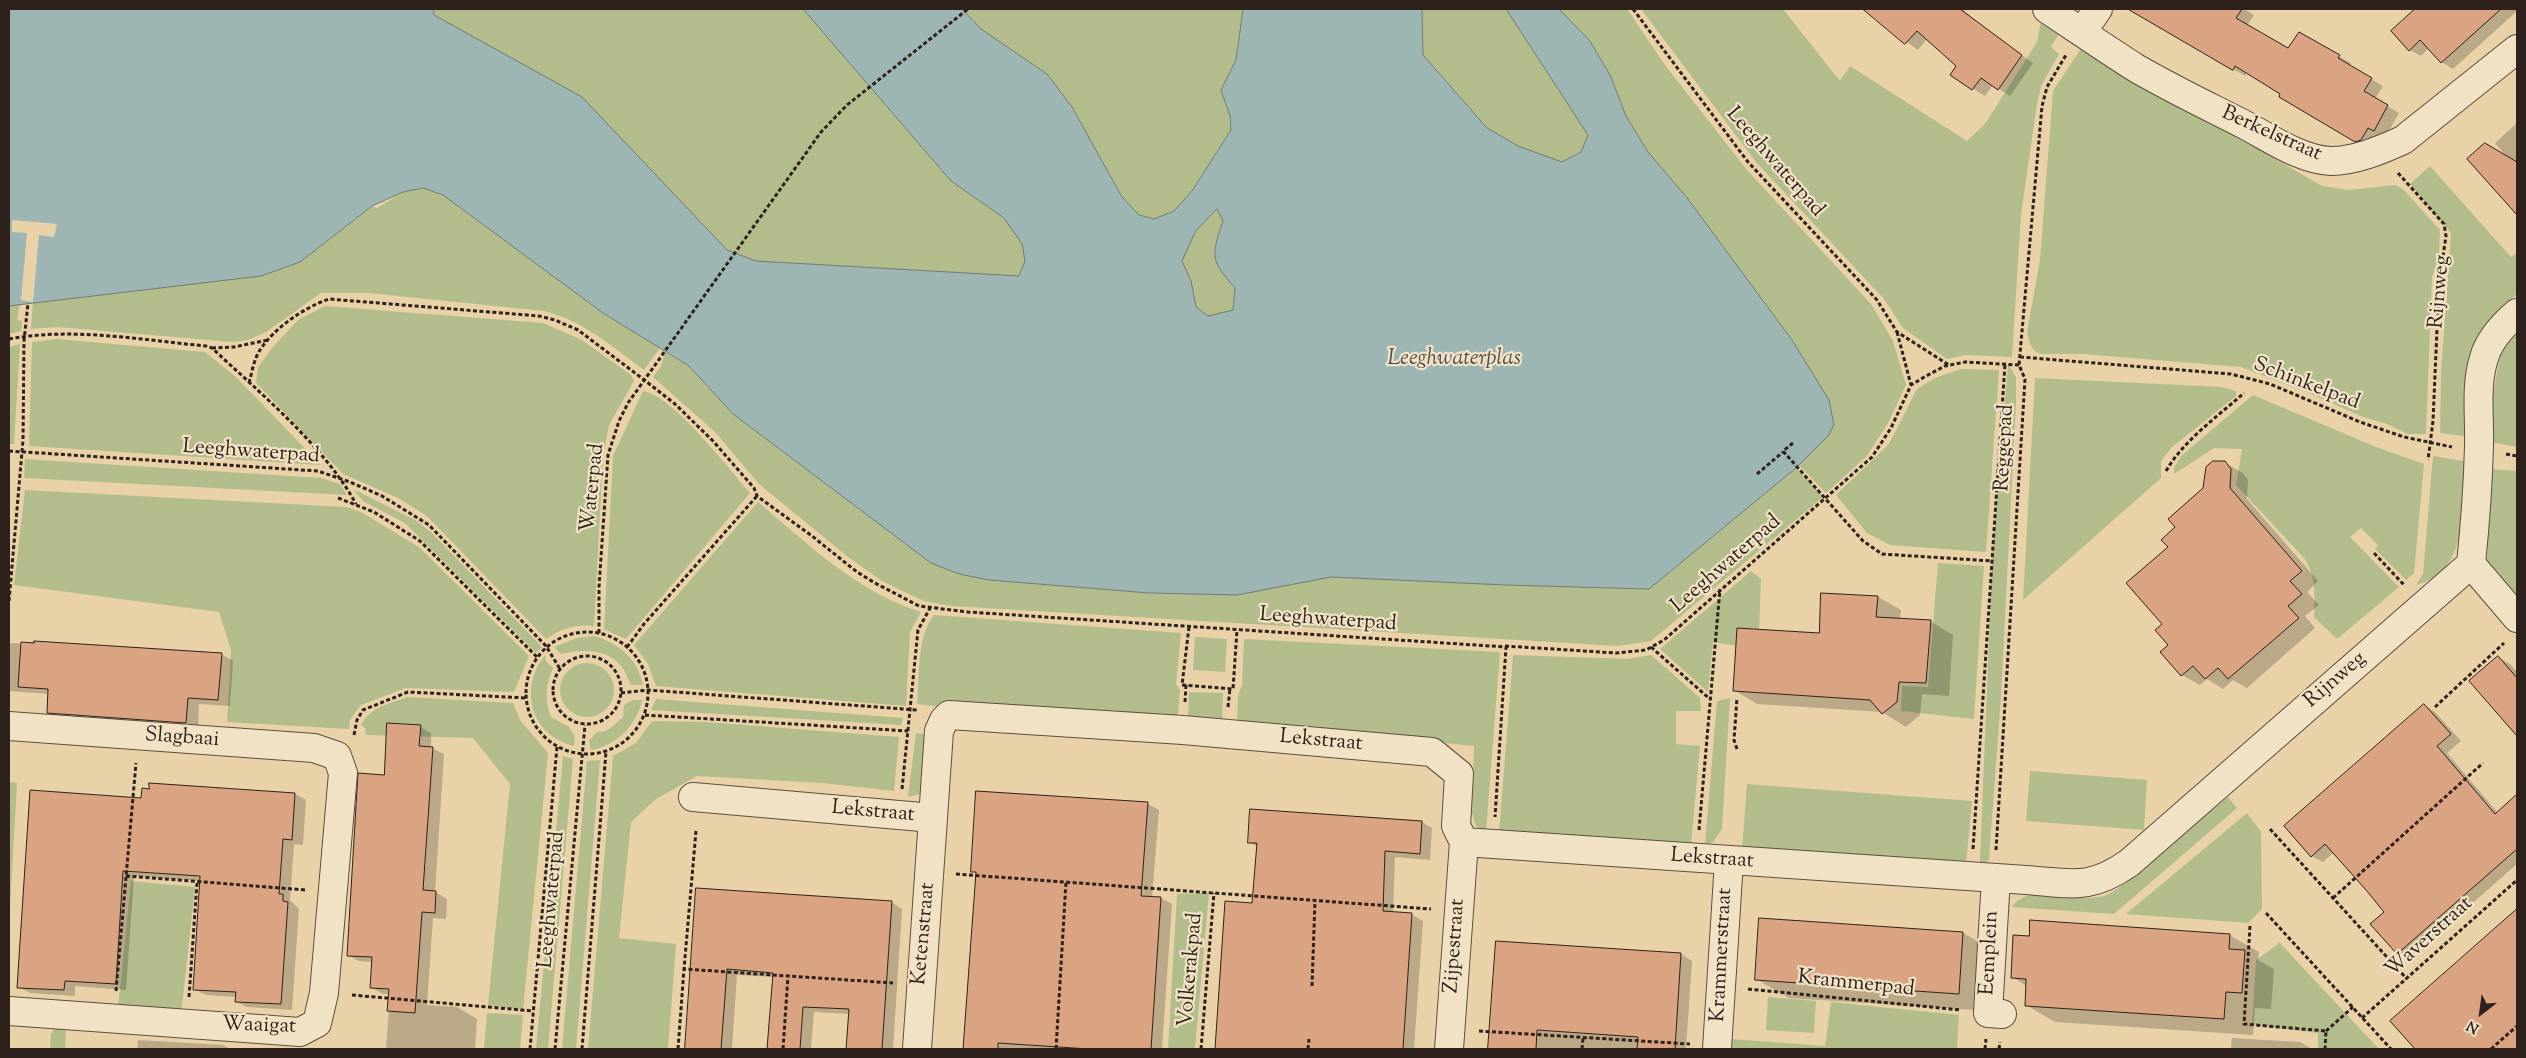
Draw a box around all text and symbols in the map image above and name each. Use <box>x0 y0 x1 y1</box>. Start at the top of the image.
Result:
street label: Berkelstraat <box>2217 102 2325 168</box>
street label: Leeghwaterpad <box>1719 103 1829 223</box>
street label: Rijnweg <box>2425 254 2457 330</box>
water label: Leeghwaterplas <box>1387 347 1521 373</box>
street label: Schinkelpad <box>2249 353 2363 417</box>
street label: Reggepad <box>1991 404 2021 492</box>
street label: Leeghwaterpad <box>182 436 320 470</box>
street label: Waterpad <box>577 442 611 534</box>
street label: Leeghwaterpad <box>1667 510 1787 620</box>
street label: Leeghwaterpad <box>1259 604 1397 638</box>
street label: Rijnweg <box>2300 647 2372 715</box>
street label: Slagbaai <box>144 724 220 754</box>
street label: Lekstraat <box>1278 726 1364 758</box>
street label: Lekstraat <box>830 797 916 829</box>
street label: Leeghwaterpad <box>534 830 572 970</box>
street label: Lekstraat <box>1670 845 1754 875</box>
street label: Ketenstraat <box>908 882 942 986</box>
street label: Krammerstraat <box>1707 887 1739 1023</box>
street label: Waverstraat <box>2381 892 2479 984</box>
street label: Zijpestraat <box>1440 898 1472 994</box>
street label: Eemplein <box>1976 910 2006 996</box>
street label: Volkerakpad <box>1174 912 1210 1028</box>
street label: Krammerpad <box>1796 966 1916 1004</box>
north arrow <box>2456 988 2506 1038</box>
street label: Waaigat <box>221 1013 297 1041</box>
text: N <box>2464 1015 2483 1037</box>

